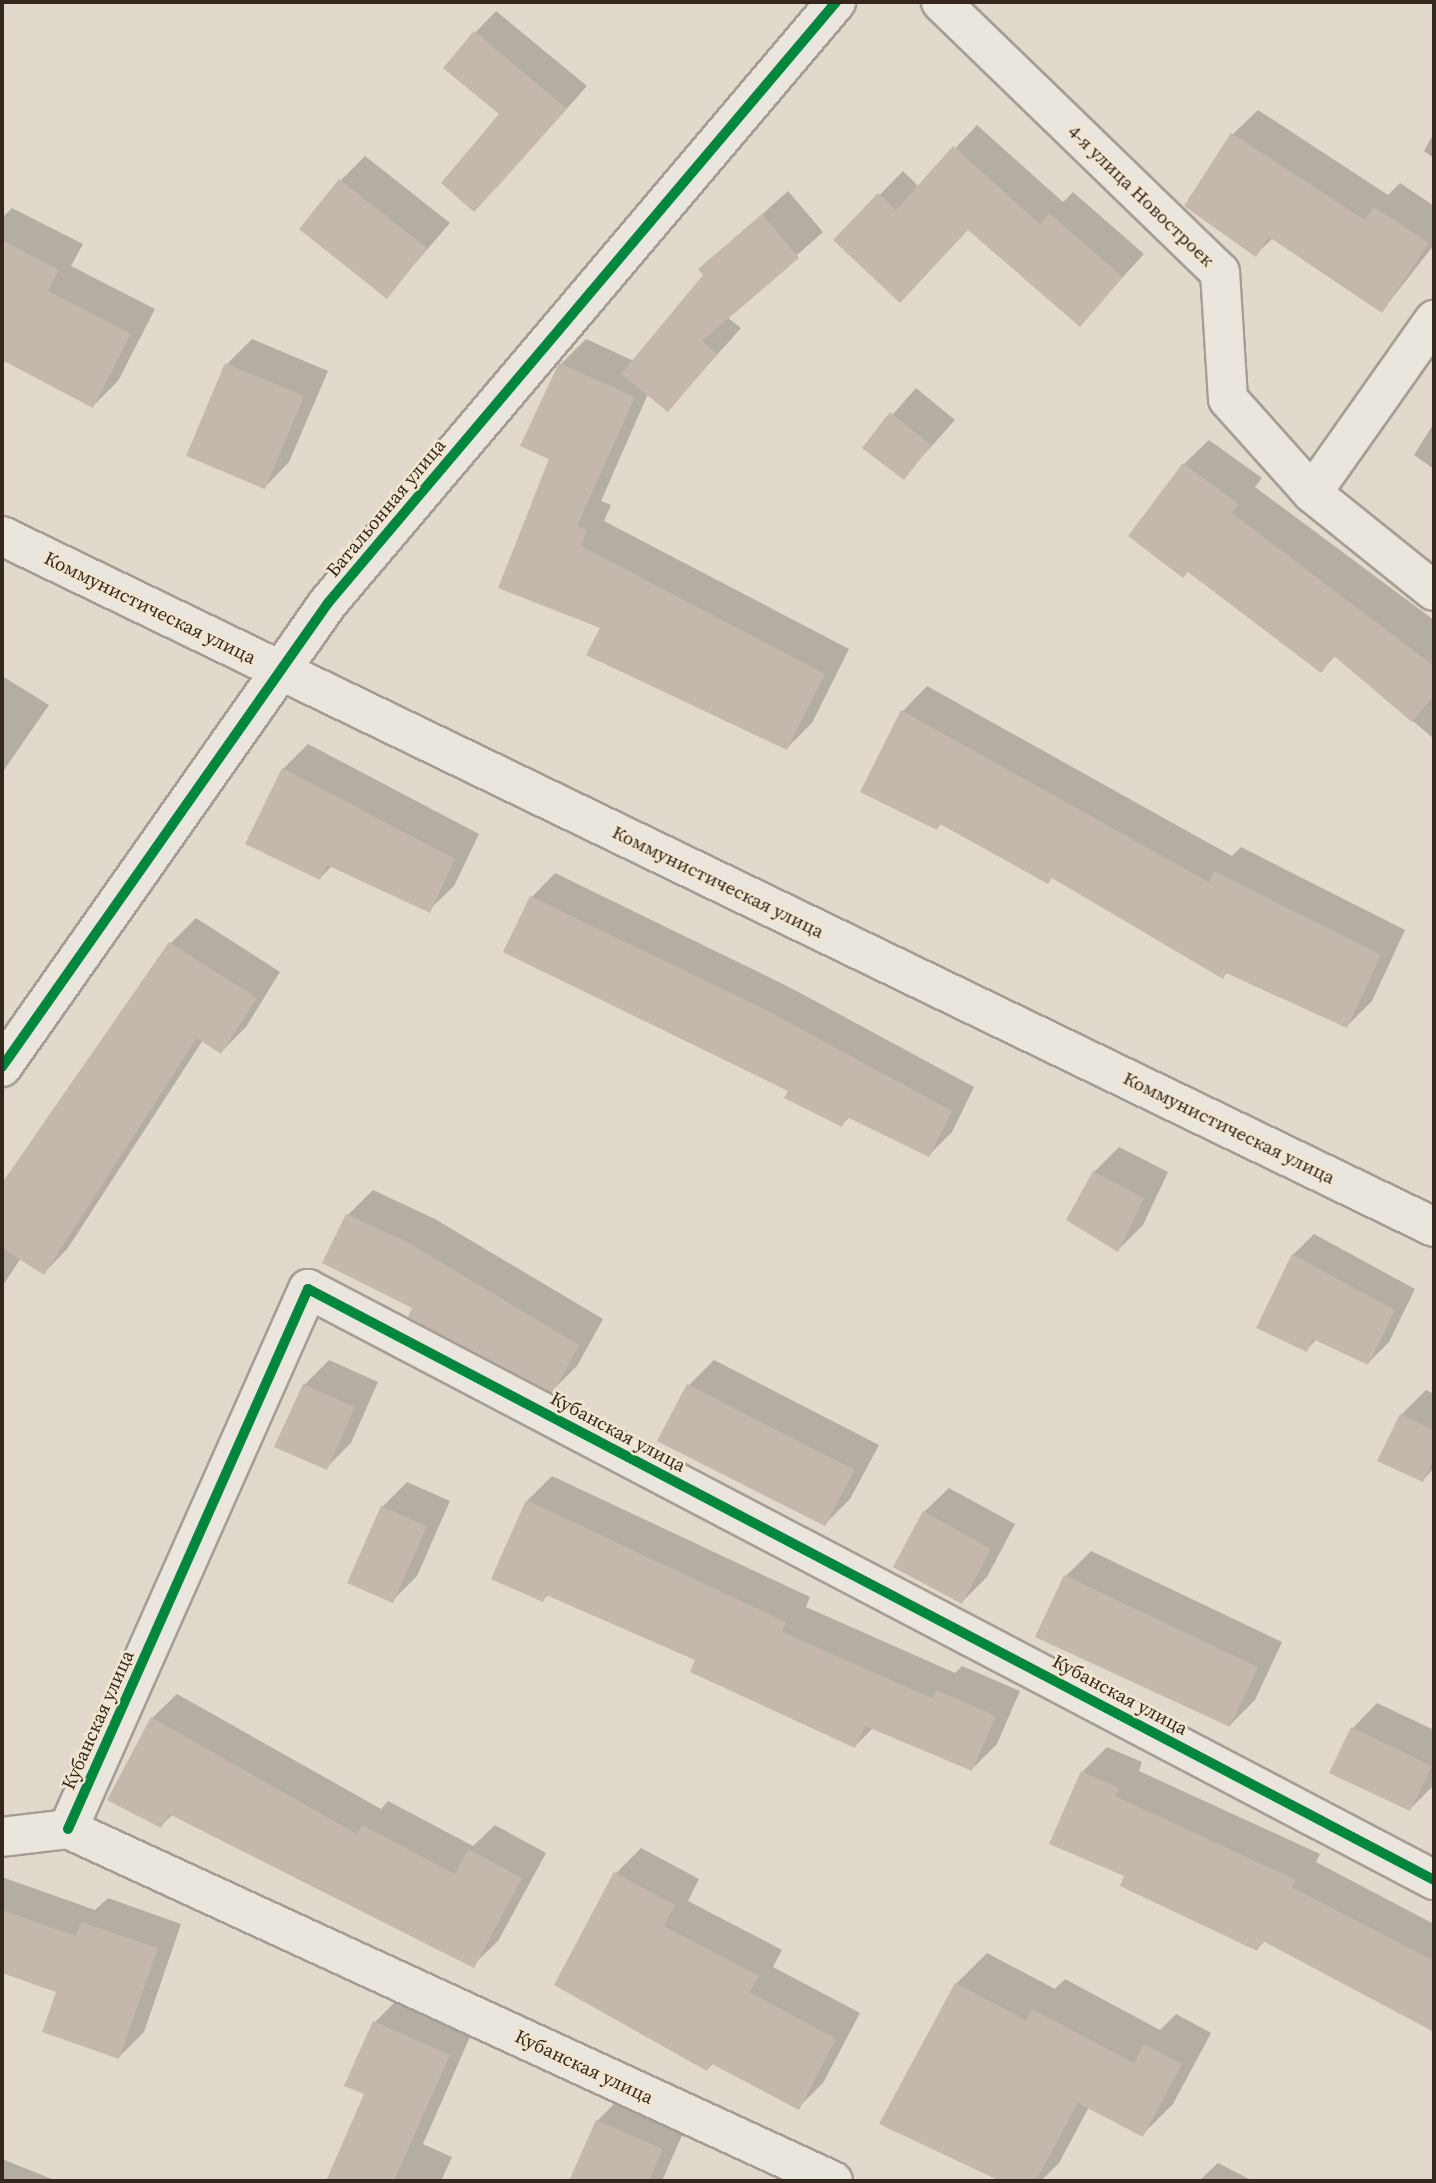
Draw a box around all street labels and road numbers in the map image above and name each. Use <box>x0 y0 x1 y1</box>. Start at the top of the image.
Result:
street label: 4-я улица Новостроек <box>1063 120 1219 272</box>
street label: Батальонная улица <box>322 434 450 582</box>
street label: Коммунистическая улица <box>40 547 260 669</box>
street label: Коммунистическая улица <box>608 821 828 943</box>
street label: Коммунистическая улица <box>1119 1067 1339 1189</box>
street label: Кубанская улица <box>546 1387 690 1477</box>
street label: Кубанская улица <box>57 1647 139 1793</box>
street label: Кубанская улица <box>1048 1650 1192 1740</box>
street label: Кубанская улица <box>511 2025 657 2109</box>

